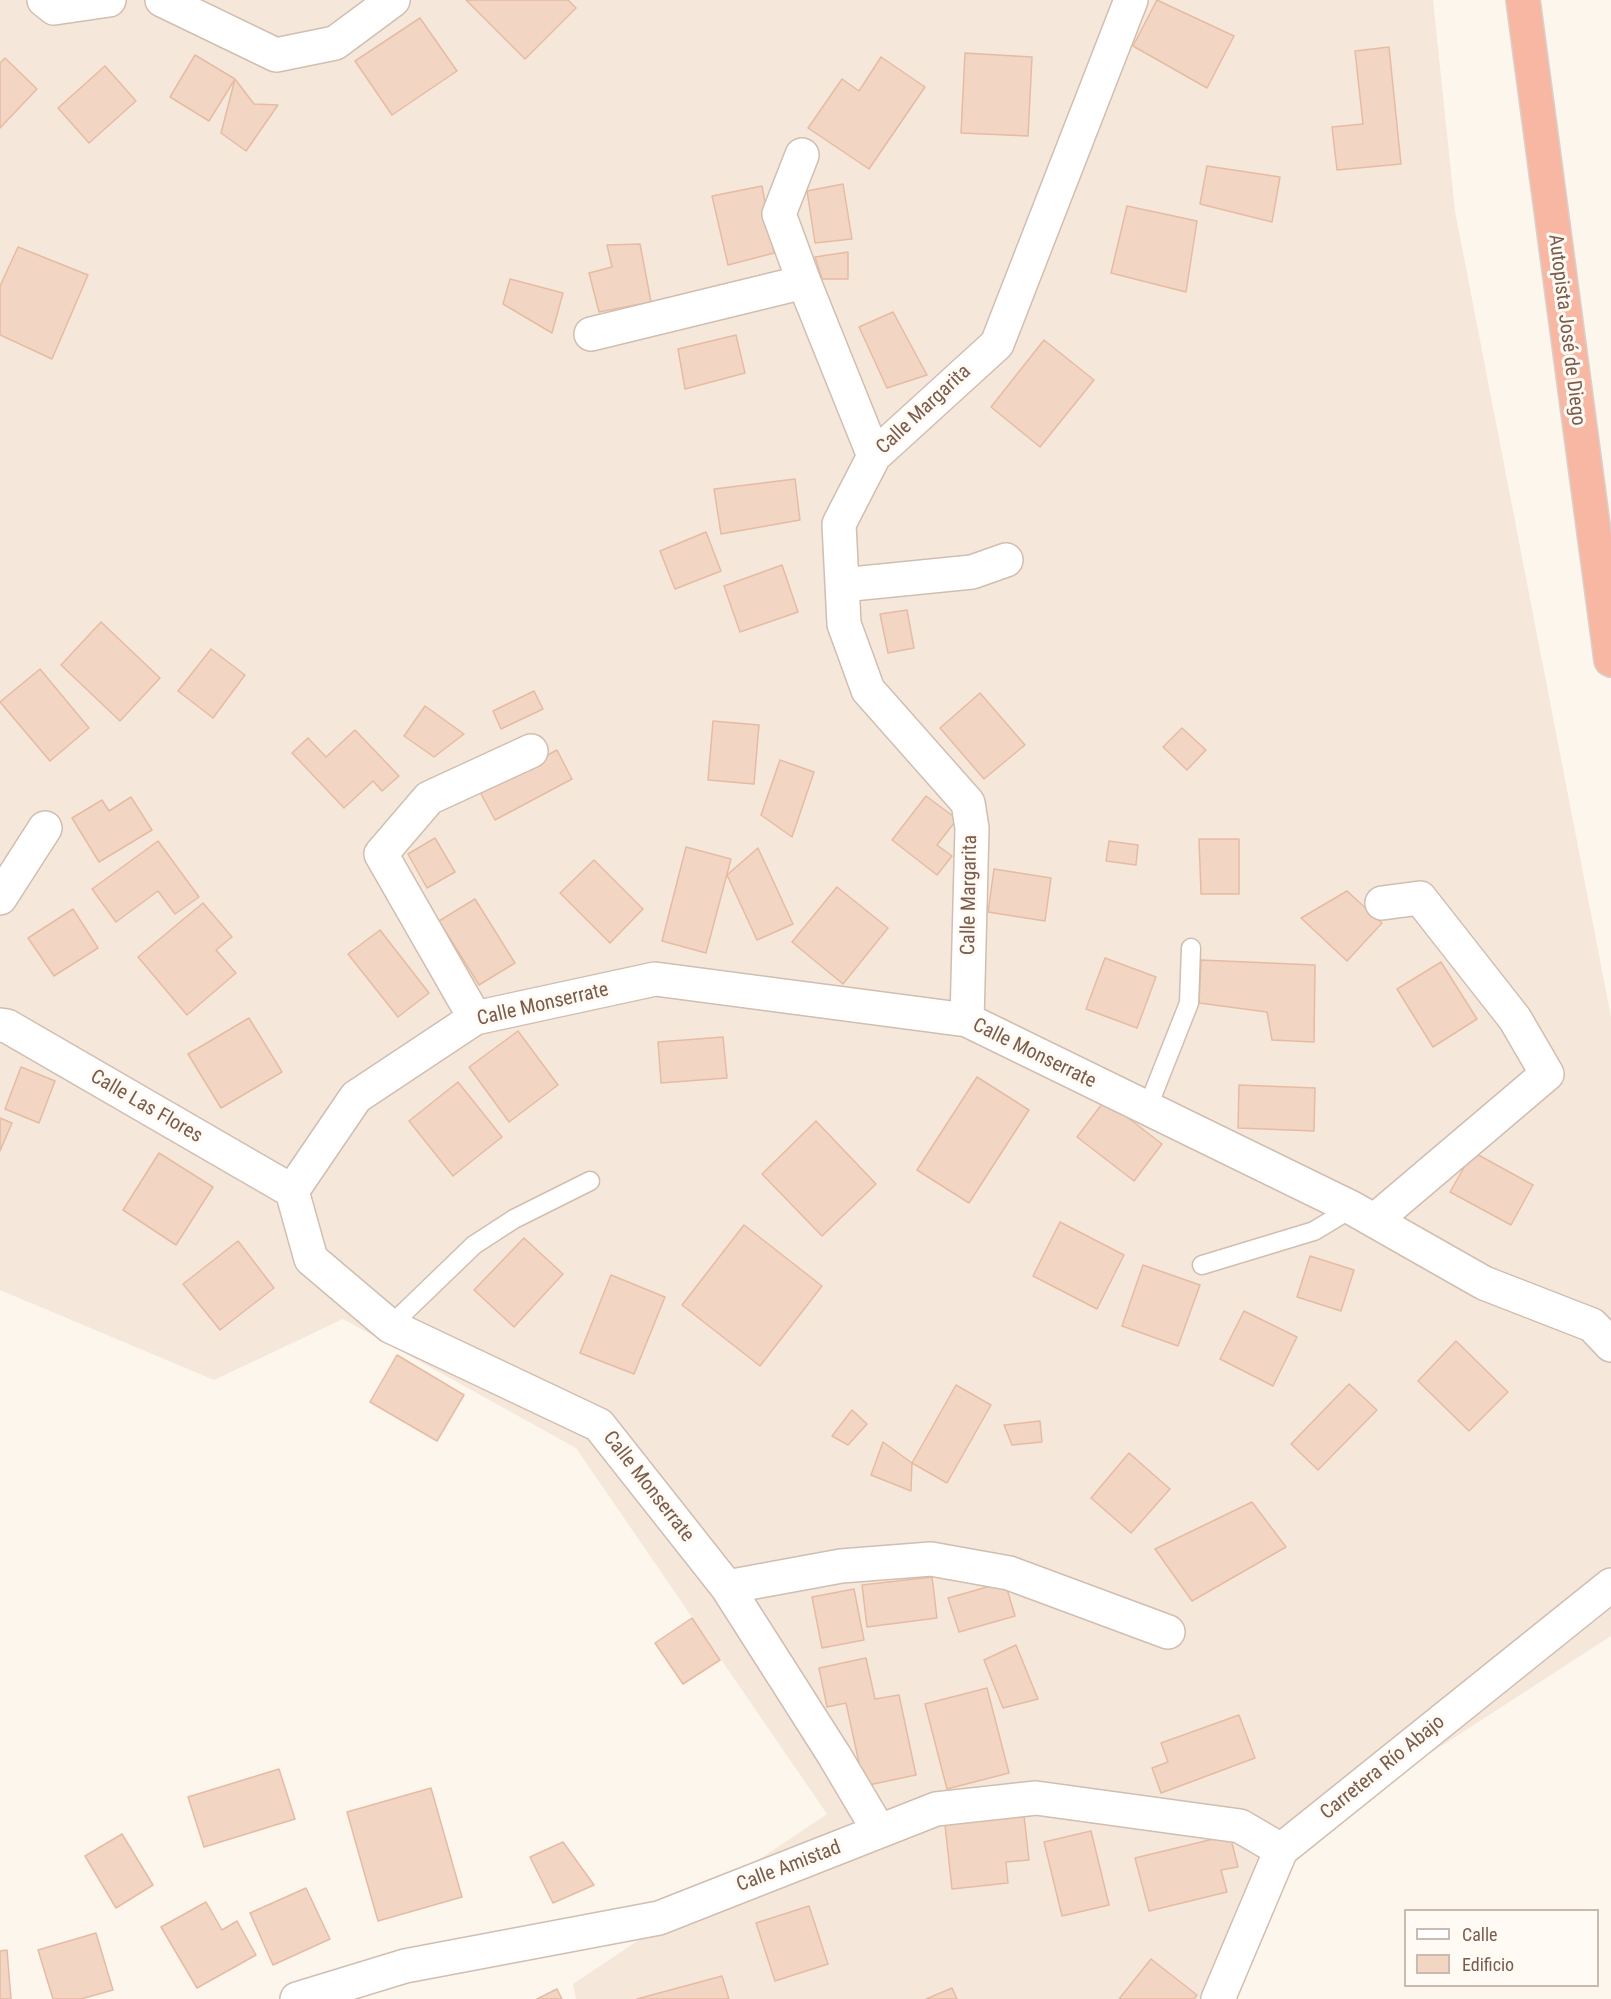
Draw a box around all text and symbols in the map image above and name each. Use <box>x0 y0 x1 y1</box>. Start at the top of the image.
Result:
street label: Autopista José de Diego <box>1542 233 1590 427</box>
street label: Calle Margarita <box>872 360 976 460</box>
street label: Calle Margarita <box>957 835 983 955</box>
street label: Calle Monserrate <box>475 978 611 1032</box>
street label: Calle Monserrate <box>968 1014 1100 1094</box>
street label: Calle Las Flores <box>86 1065 206 1149</box>
street label: Calle Monserrate <box>597 1427 699 1547</box>
street label: Carretera Río Abajo <box>1316 1711 1450 1825</box>
street label: Calle Amistad <box>733 1836 845 1898</box>
legend <box>1404 1909 1599 1987</box>
text: Calle <box>1462 1924 1498 1945</box>
text: Edificio <box>1462 1954 1514 1975</box>

